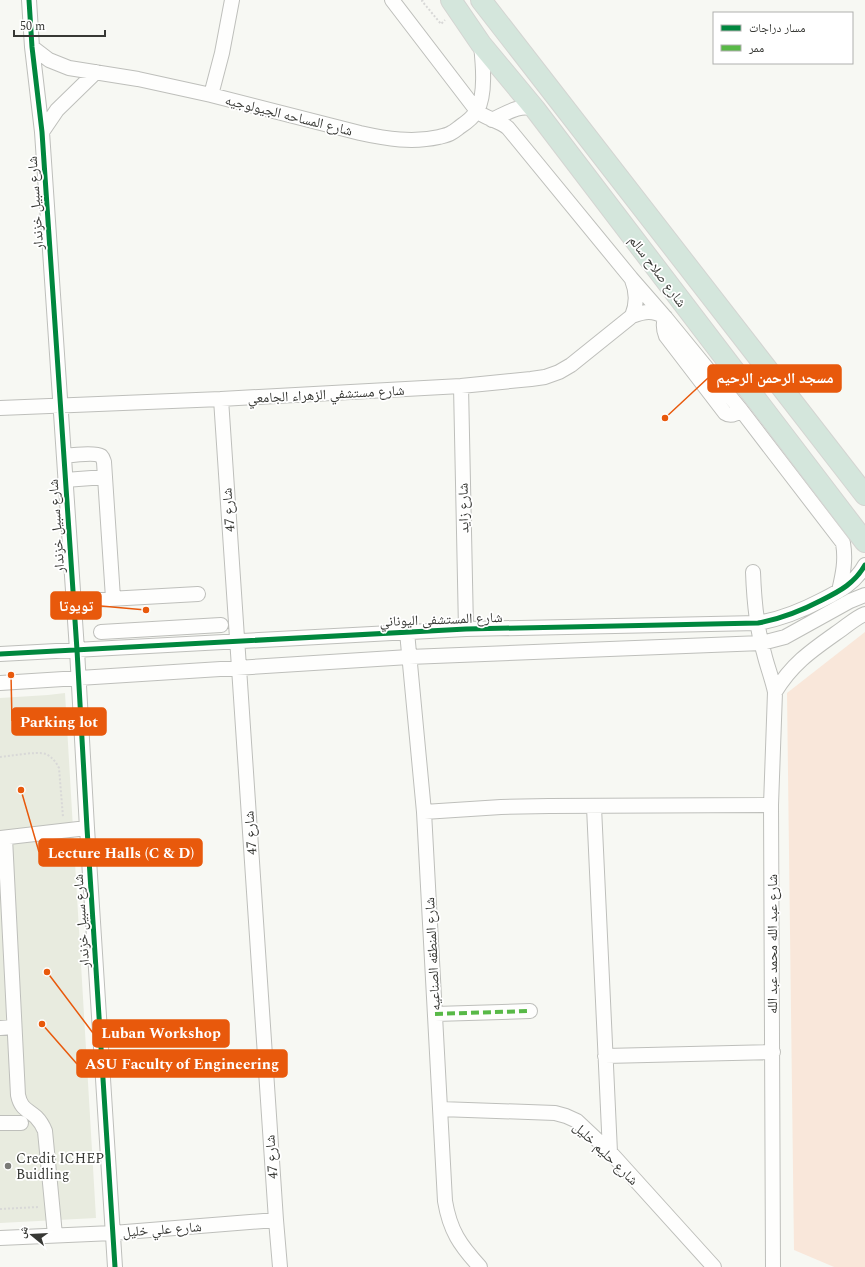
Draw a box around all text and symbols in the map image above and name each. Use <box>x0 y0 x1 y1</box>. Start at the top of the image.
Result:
scale bar <box>14 12 105 38</box>
legend <box>713 12 853 64</box>
text: 50 m <box>20 17 45 36</box>
text: مسار دراجات <box>749 19 806 38</box>
text: ممر <box>748 39 764 58</box>
street label: شارع المساحه الجيولوجيه <box>223 89 355 141</box>
street label: شارع سبيل خزندار <box>22 155 49 252</box>
street label: شارع صلاح سالم <box>624 231 692 312</box>
callout: مسجد الرحمن الرحيم <box>708 365 841 392</box>
text: مسجد الرحمن الرحيم <box>716 367 834 390</box>
street label: شارع مستشفي الزهراء الجامعي <box>247 380 405 410</box>
street label: شارع سبيل خزندار <box>43 478 70 575</box>
street label: شارع زايد <box>453 483 474 533</box>
street label: شارع 47 <box>216 487 241 533</box>
callout: تويوتا <box>51 592 101 619</box>
text: تويوتا <box>59 595 93 618</box>
street label: شارع المستشفى اليوناني <box>379 607 503 633</box>
callout: Parking lot <box>12 708 106 735</box>
text: Parking lot <box>20 711 98 734</box>
street label: شارع 47 <box>238 810 263 856</box>
callout: Lecture Halls (C & D) <box>39 839 202 866</box>
text: Lecture Halls (C & D) <box>48 842 194 865</box>
street label: شارع سبيل خزندار <box>68 873 95 970</box>
street label: شارع عبد الله محمد عبد الله <box>762 874 783 1014</box>
street label: شارع المنطقه الصناعيه <box>419 897 446 1011</box>
callout: Luban Workshop <box>93 1020 229 1047</box>
text: Luban Workshop <box>101 1022 221 1045</box>
callout: ASU Faculty of Engineering <box>77 1050 287 1077</box>
text: ASU Faculty of Engineering <box>85 1053 279 1076</box>
street label: شارع حليم خليل <box>568 1117 643 1190</box>
street label: شارع 47 <box>259 1134 284 1180</box>
place label: Credit ICHEP Buidling <box>16 1148 104 1185</box>
marker: Credit ICHEP Buidling <box>3 1161 13 1171</box>
north arrow <box>12 1215 52 1255</box>
street label: شارع علي خليل <box>122 1216 202 1243</box>
text: ش <box>13 1224 33 1240</box>

